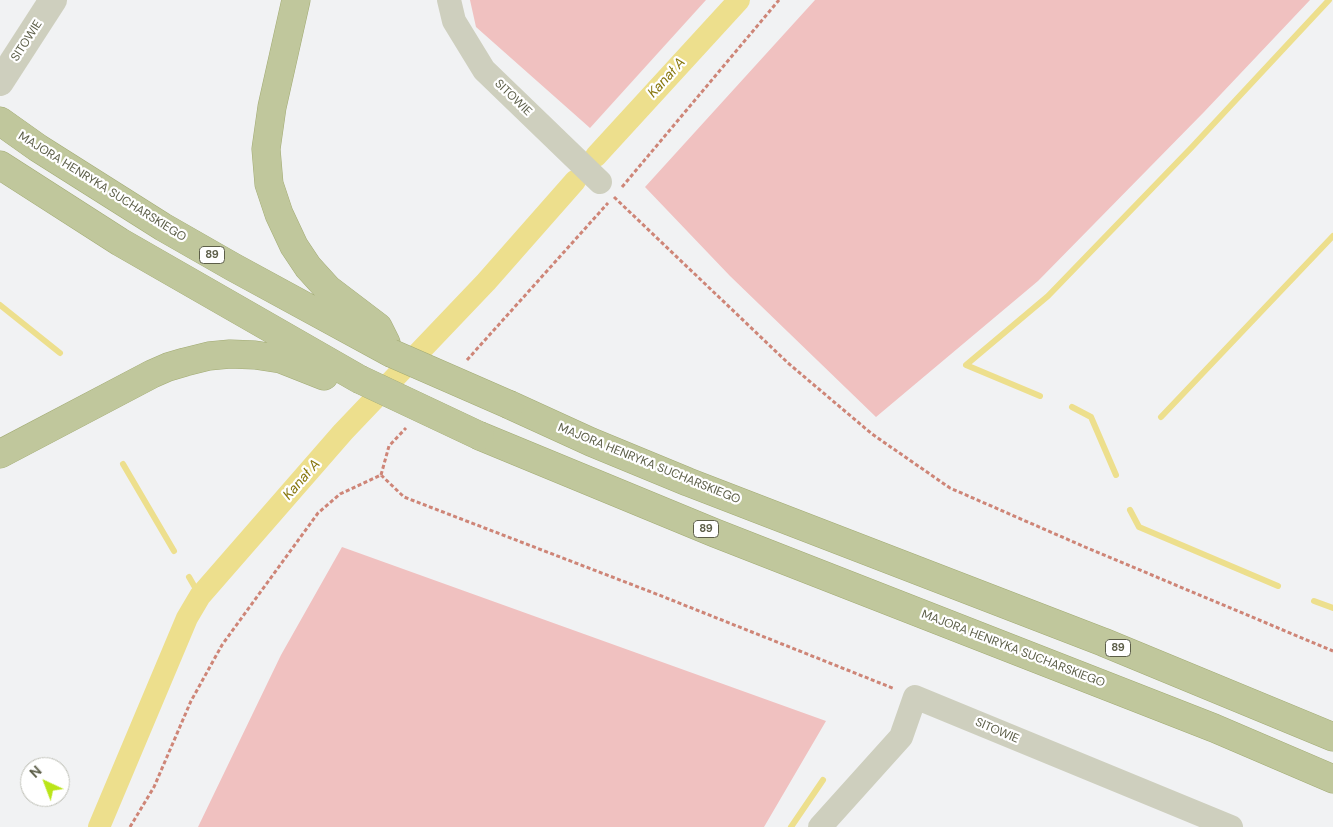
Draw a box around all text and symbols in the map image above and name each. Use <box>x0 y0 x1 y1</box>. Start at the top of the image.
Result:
street label: SITOWIE <box>8 18 46 64</box>
water label: Kanał A <box>645 54 689 102</box>
street label: SITOWIE <box>491 77 535 119</box>
street label: MAJORA HENRYKA SUCHARSKIEGO <box>15 129 189 245</box>
road number: 89 <box>200 246 224 264</box>
street label: MAJORA HENRYKA SUCHARSKIEGO <box>556 421 742 507</box>
water label: Kanał A <box>280 456 324 504</box>
road number: 89 <box>694 520 718 538</box>
street label: MAJORA HENRYKA SUCHARSKIEGO <box>919 607 1107 691</box>
road number: 89 <box>1106 640 1130 656</box>
street label: SITOWIE <box>973 715 1021 747</box>
north arrow <box>20 757 70 807</box>
text: N <box>26 762 45 782</box>

